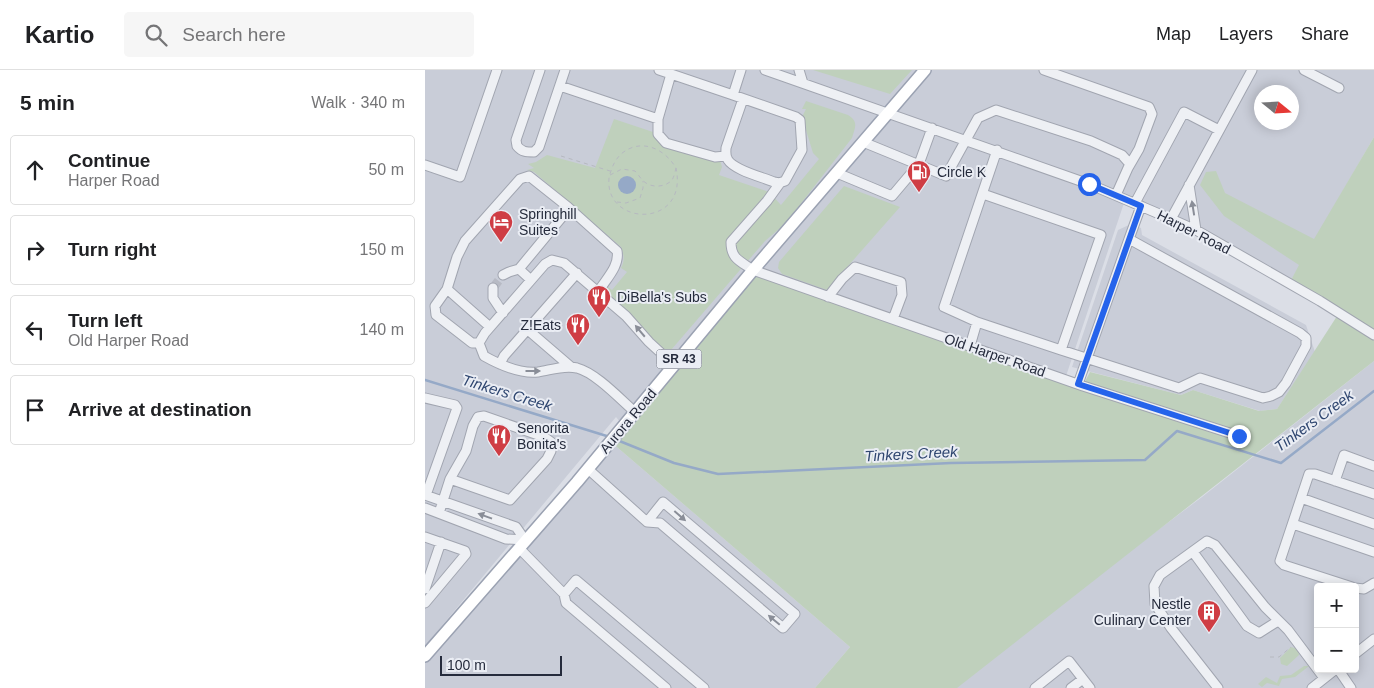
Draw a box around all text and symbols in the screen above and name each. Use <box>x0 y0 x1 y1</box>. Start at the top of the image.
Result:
search box <box>124 12 474 57</box>
text: Kartio <box>25 21 94 48</box>
icon: search <box>142 21 170 49</box>
text: Search here <box>182 24 286 45</box>
text: Map <box>1156 24 1191 44</box>
text: Layers <box>1219 24 1273 44</box>
text: Share <box>1301 24 1349 44</box>
north arrow <box>1254 85 1299 130</box>
text: 5 min <box>20 91 75 114</box>
text: Walk · 340 m <box>311 94 405 111</box>
text: Continue <box>68 150 150 171</box>
icon: ahead <box>21 156 49 184</box>
fuel station icon: Circle K <box>906 159 932 193</box>
text: 50 m <box>368 161 404 178</box>
place label: Circle K <box>937 164 987 180</box>
text: Harper Road <box>68 172 160 189</box>
route start <box>1078 173 1101 196</box>
one-way arrow <box>1188 199 1196 215</box>
place label: Springhill Suites <box>519 206 577 238</box>
street label: Harper Road <box>1155 207 1233 257</box>
hotel icon: Springhill Suites <box>488 209 514 243</box>
icon: right <box>21 236 49 264</box>
text: Turn right <box>68 239 156 260</box>
text: 150 m <box>360 241 404 258</box>
restaurant icon: DiBella's Subs <box>586 284 612 318</box>
place label: DiBella's Subs <box>617 289 707 305</box>
text: Turn left <box>68 310 143 331</box>
restaurant icon: Z!Eats <box>565 312 591 346</box>
icon: left <box>21 316 49 344</box>
place label: Z!Eats <box>521 317 561 333</box>
text: 140 m <box>360 321 404 338</box>
one-way arrow <box>634 324 645 337</box>
street label: Old Harper Road <box>942 330 1048 380</box>
text: Old Harper Road <box>68 332 189 349</box>
road number: SR 43 <box>657 350 701 368</box>
one-way arrow <box>525 367 541 375</box>
water label: Tinkers Creek <box>460 371 556 415</box>
street label: Aurora Road <box>596 385 660 457</box>
water label: Tinkers Creek <box>1271 385 1358 455</box>
icon: arrive <box>21 396 49 424</box>
text: Arrive at destination <box>68 399 252 420</box>
place label: Senorita Bonita's <box>517 420 569 452</box>
restaurant icon: Senorita Bonita's <box>486 423 512 457</box>
route end <box>1228 425 1251 448</box>
water label: Tinkers Creek <box>864 442 959 464</box>
one-way arrow <box>674 510 686 522</box>
one-way arrow <box>477 512 492 519</box>
map controls <box>1314 583 1359 673</box>
button: + <box>1314 583 1359 628</box>
place label: Nestle Culinary Center <box>1094 596 1191 628</box>
building icon: Nestle Culinary Center <box>1196 599 1222 633</box>
one-way arrow <box>768 615 781 626</box>
button: − <box>1314 628 1359 673</box>
scale bar <box>440 653 563 676</box>
text: 100 m <box>447 657 486 673</box>

